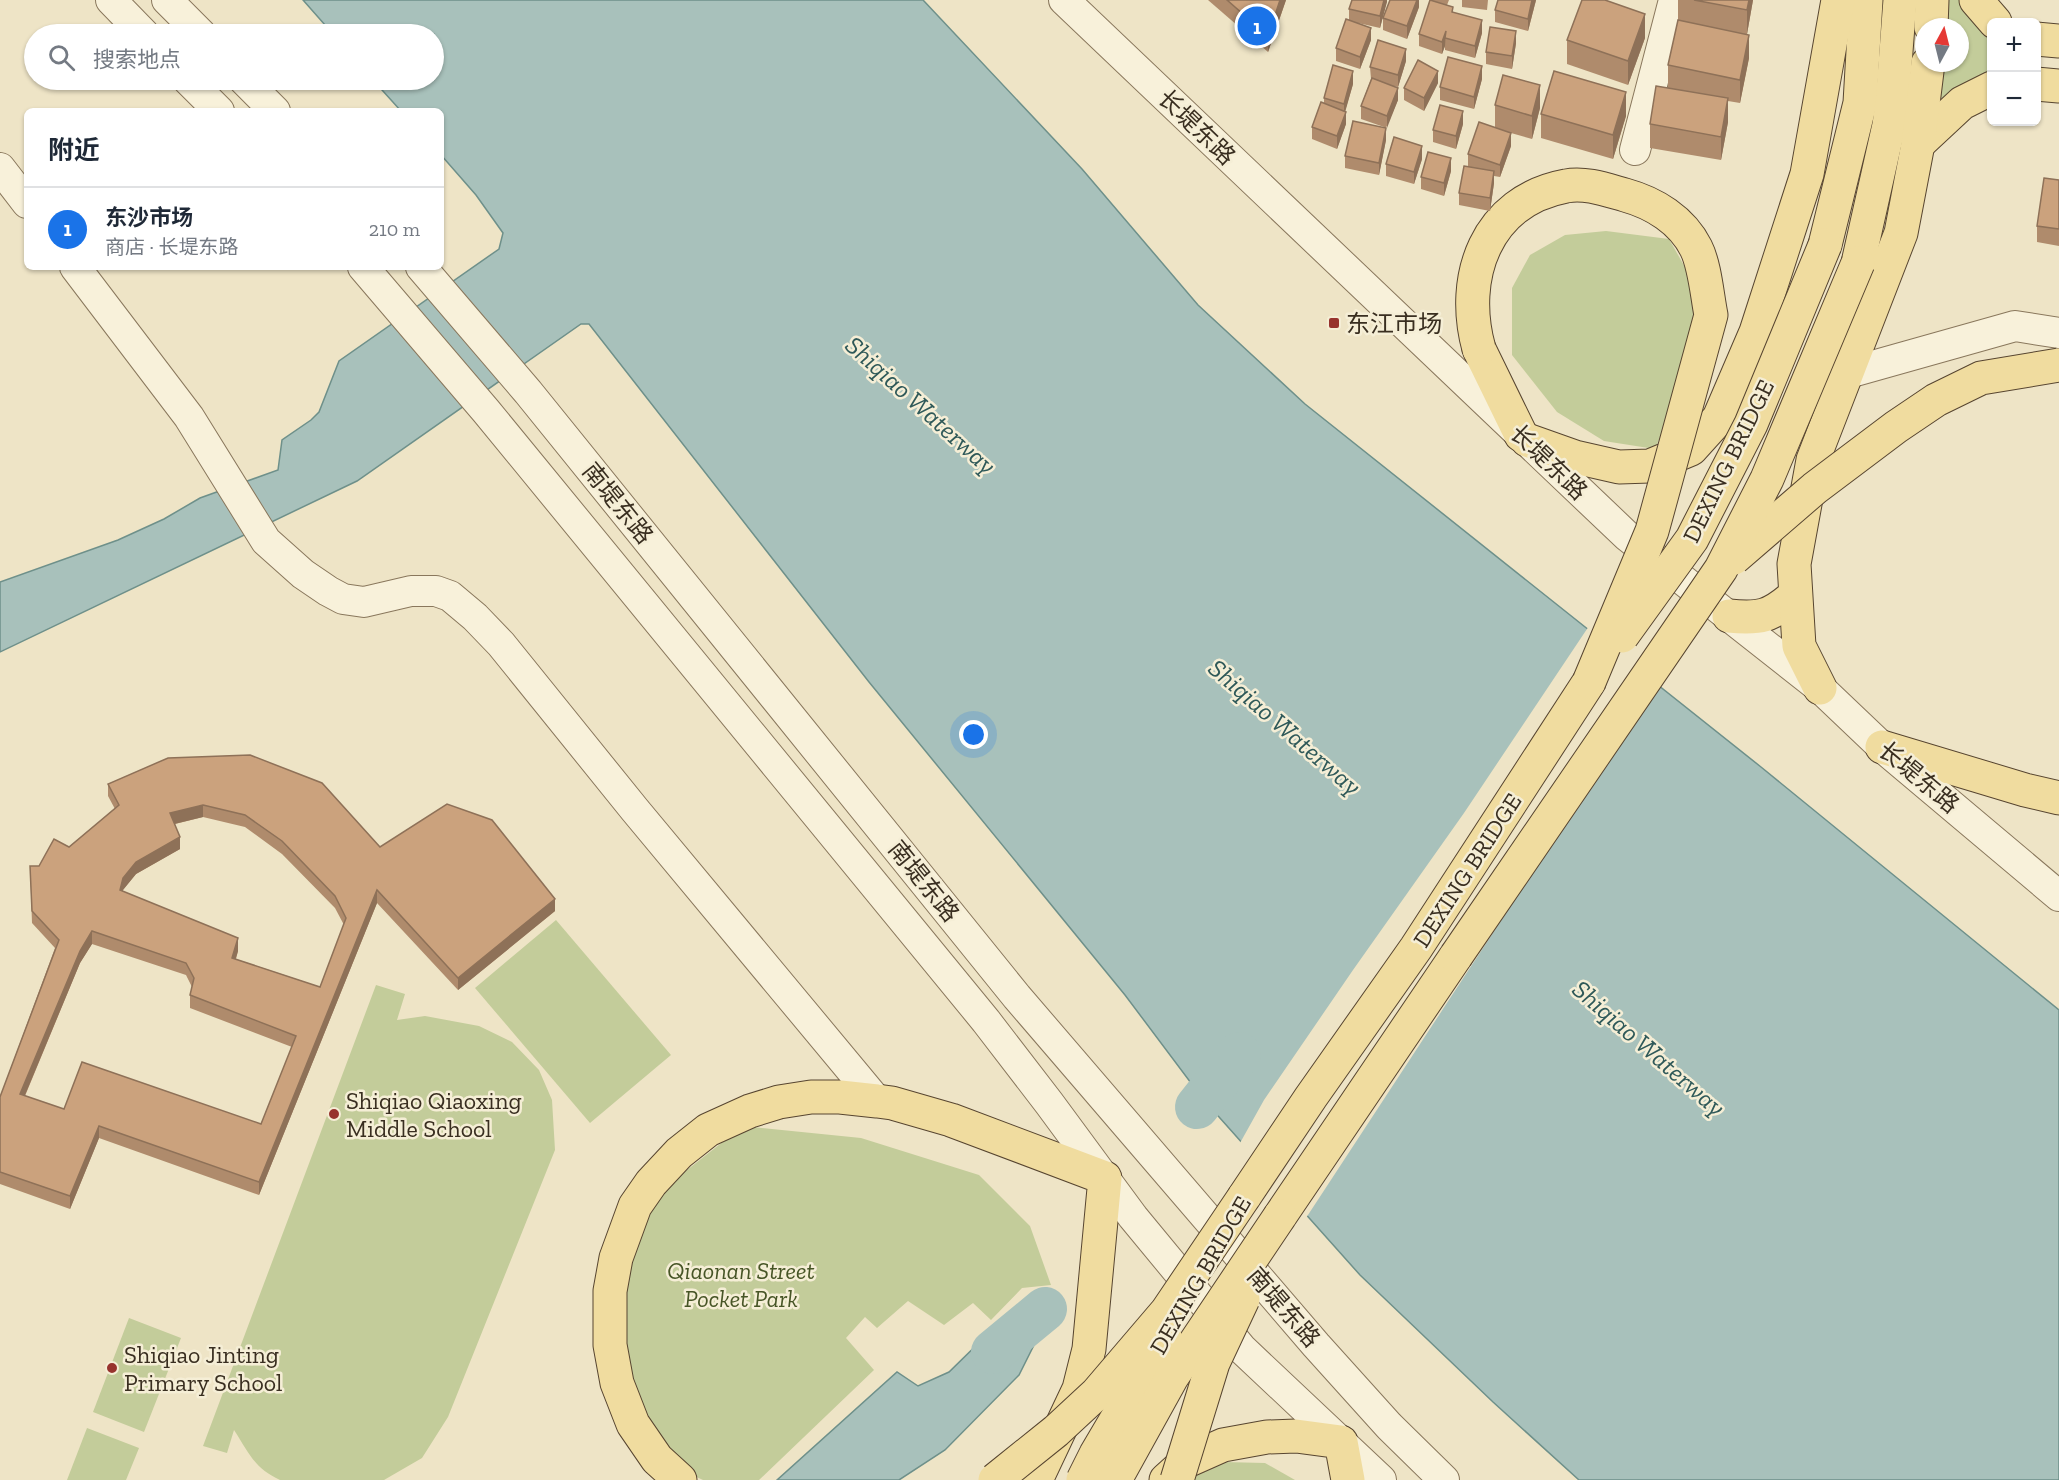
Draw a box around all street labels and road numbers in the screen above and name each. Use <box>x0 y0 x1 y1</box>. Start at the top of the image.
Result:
street label: 长堤东路 <box>1152 83 1242 171</box>
street label: DEXING BRIDGE <box>1676 375 1780 547</box>
street label: 长堤东路 <box>1504 418 1594 506</box>
street label: 南堤东路 <box>577 457 659 549</box>
street label: 长堤东路 <box>1873 735 1965 819</box>
street label: DEXING BRIDGE <box>1406 788 1528 952</box>
street label: 南堤东路 <box>883 835 965 927</box>
street label: DEXING BRIDGE <box>1143 1191 1257 1359</box>
street label: 南堤东路 <box>1242 1261 1326 1353</box>

